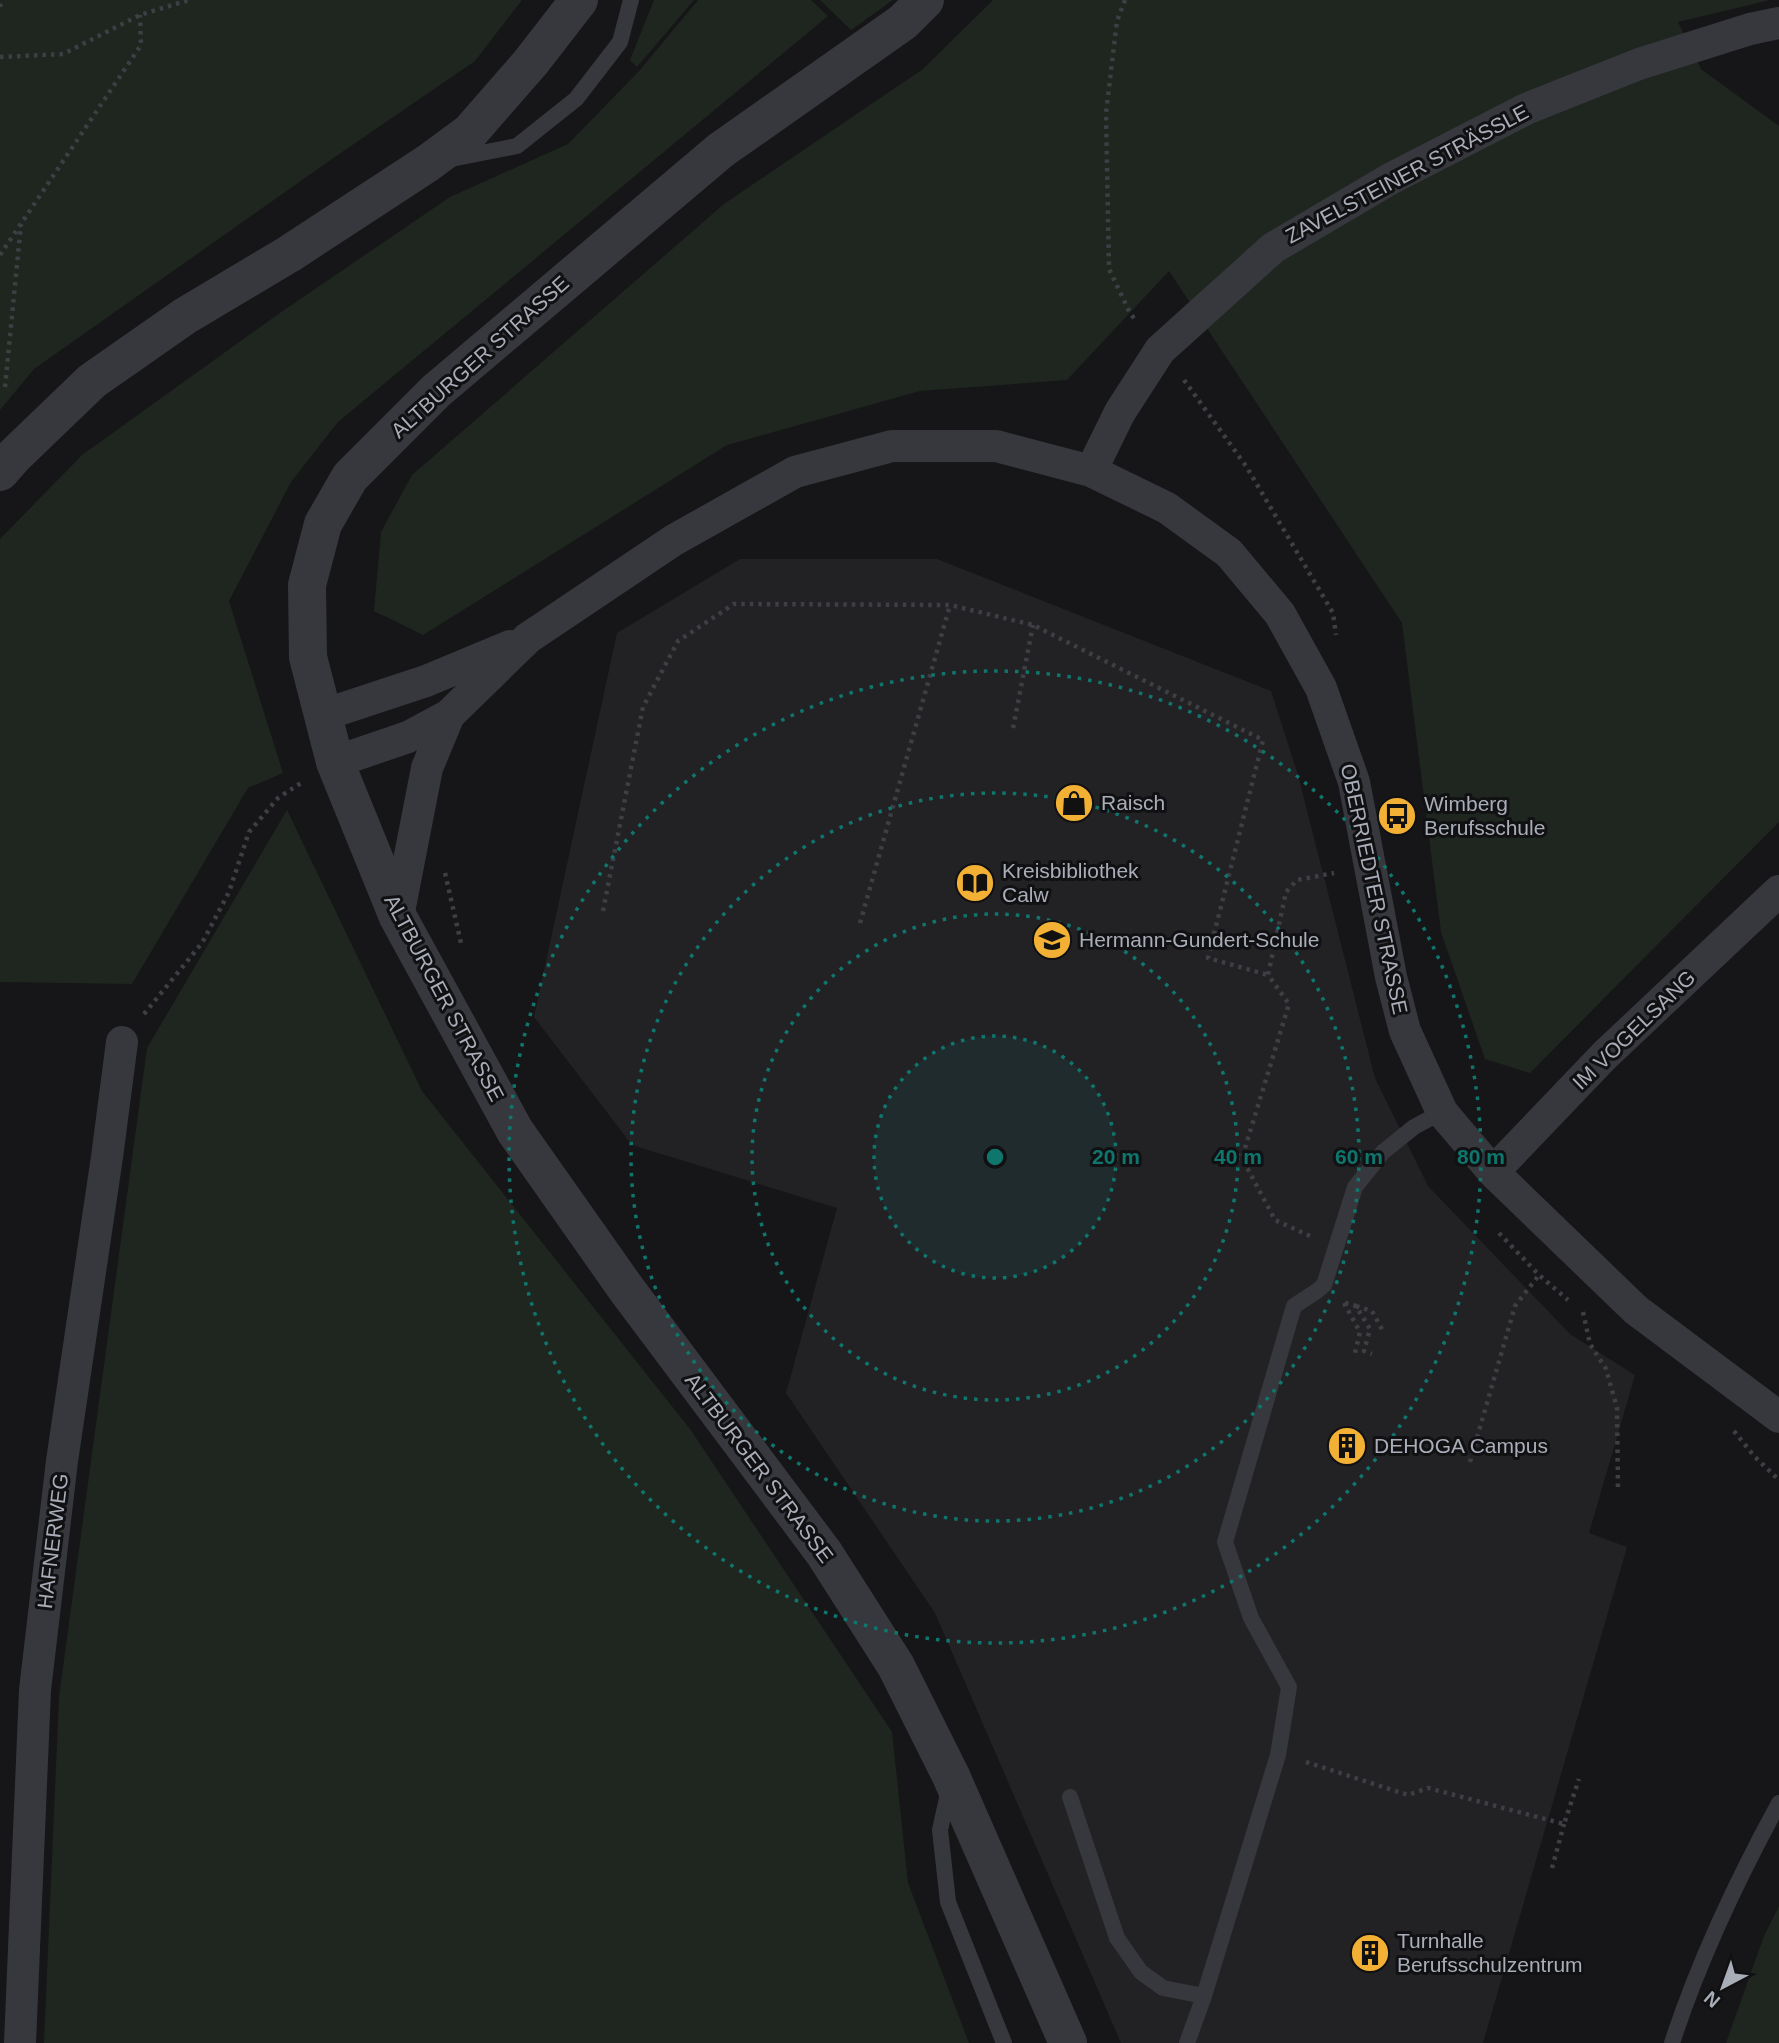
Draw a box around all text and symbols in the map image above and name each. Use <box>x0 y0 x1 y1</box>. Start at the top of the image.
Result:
street label: ZAVELSTEINER STRÄSSLE <box>1281 100 1532 247</box>
street label: ALTBURGER STRASSE <box>386 271 573 442</box>
street label: OBERRIEDTER STRASSE <box>1337 762 1412 1016</box>
shop icon: Raisch <box>1053 782 1095 824</box>
place label: Raisch <box>1101 791 1165 814</box>
place label: Wimberg Berufsschule <box>1424 792 1545 839</box>
bus stop icon: Wimberg Berufsschule <box>1376 795 1418 837</box>
place label: Kreisbibliothek Calw <box>1002 859 1139 906</box>
library icon: Kreisbibliothek Calw <box>954 862 996 904</box>
street label: ALTBURGER STRASSE <box>380 891 509 1105</box>
school or university icon: Hermann-Gundert-Schule <box>1031 919 1073 961</box>
place label: Hermann-Gundert-Schule <box>1079 928 1319 951</box>
street label: IM VOGELSANG <box>1568 965 1700 1094</box>
centre of rings <box>983 1145 1007 1169</box>
text: 20 m <box>1092 1145 1140 1168</box>
text: 40 m <box>1214 1145 1262 1168</box>
text: 60 m <box>1335 1145 1383 1168</box>
text: 80 m <box>1457 1145 1505 1168</box>
street label: ALTBURGER STRASSE <box>681 1369 838 1567</box>
building icon: DEHOGA Campus <box>1326 1425 1368 1467</box>
place label: DEHOGA Campus <box>1374 1434 1548 1457</box>
street label: HAFNERWEG <box>33 1472 72 1610</box>
place label: Turnhalle Berufsschulzentrum <box>1397 1929 1583 1976</box>
building icon: Turnhalle Berufsschulzentrum <box>1349 1932 1391 1974</box>
north arrow <box>1688 1952 1758 2022</box>
text: N <box>1700 1987 1724 2012</box>

